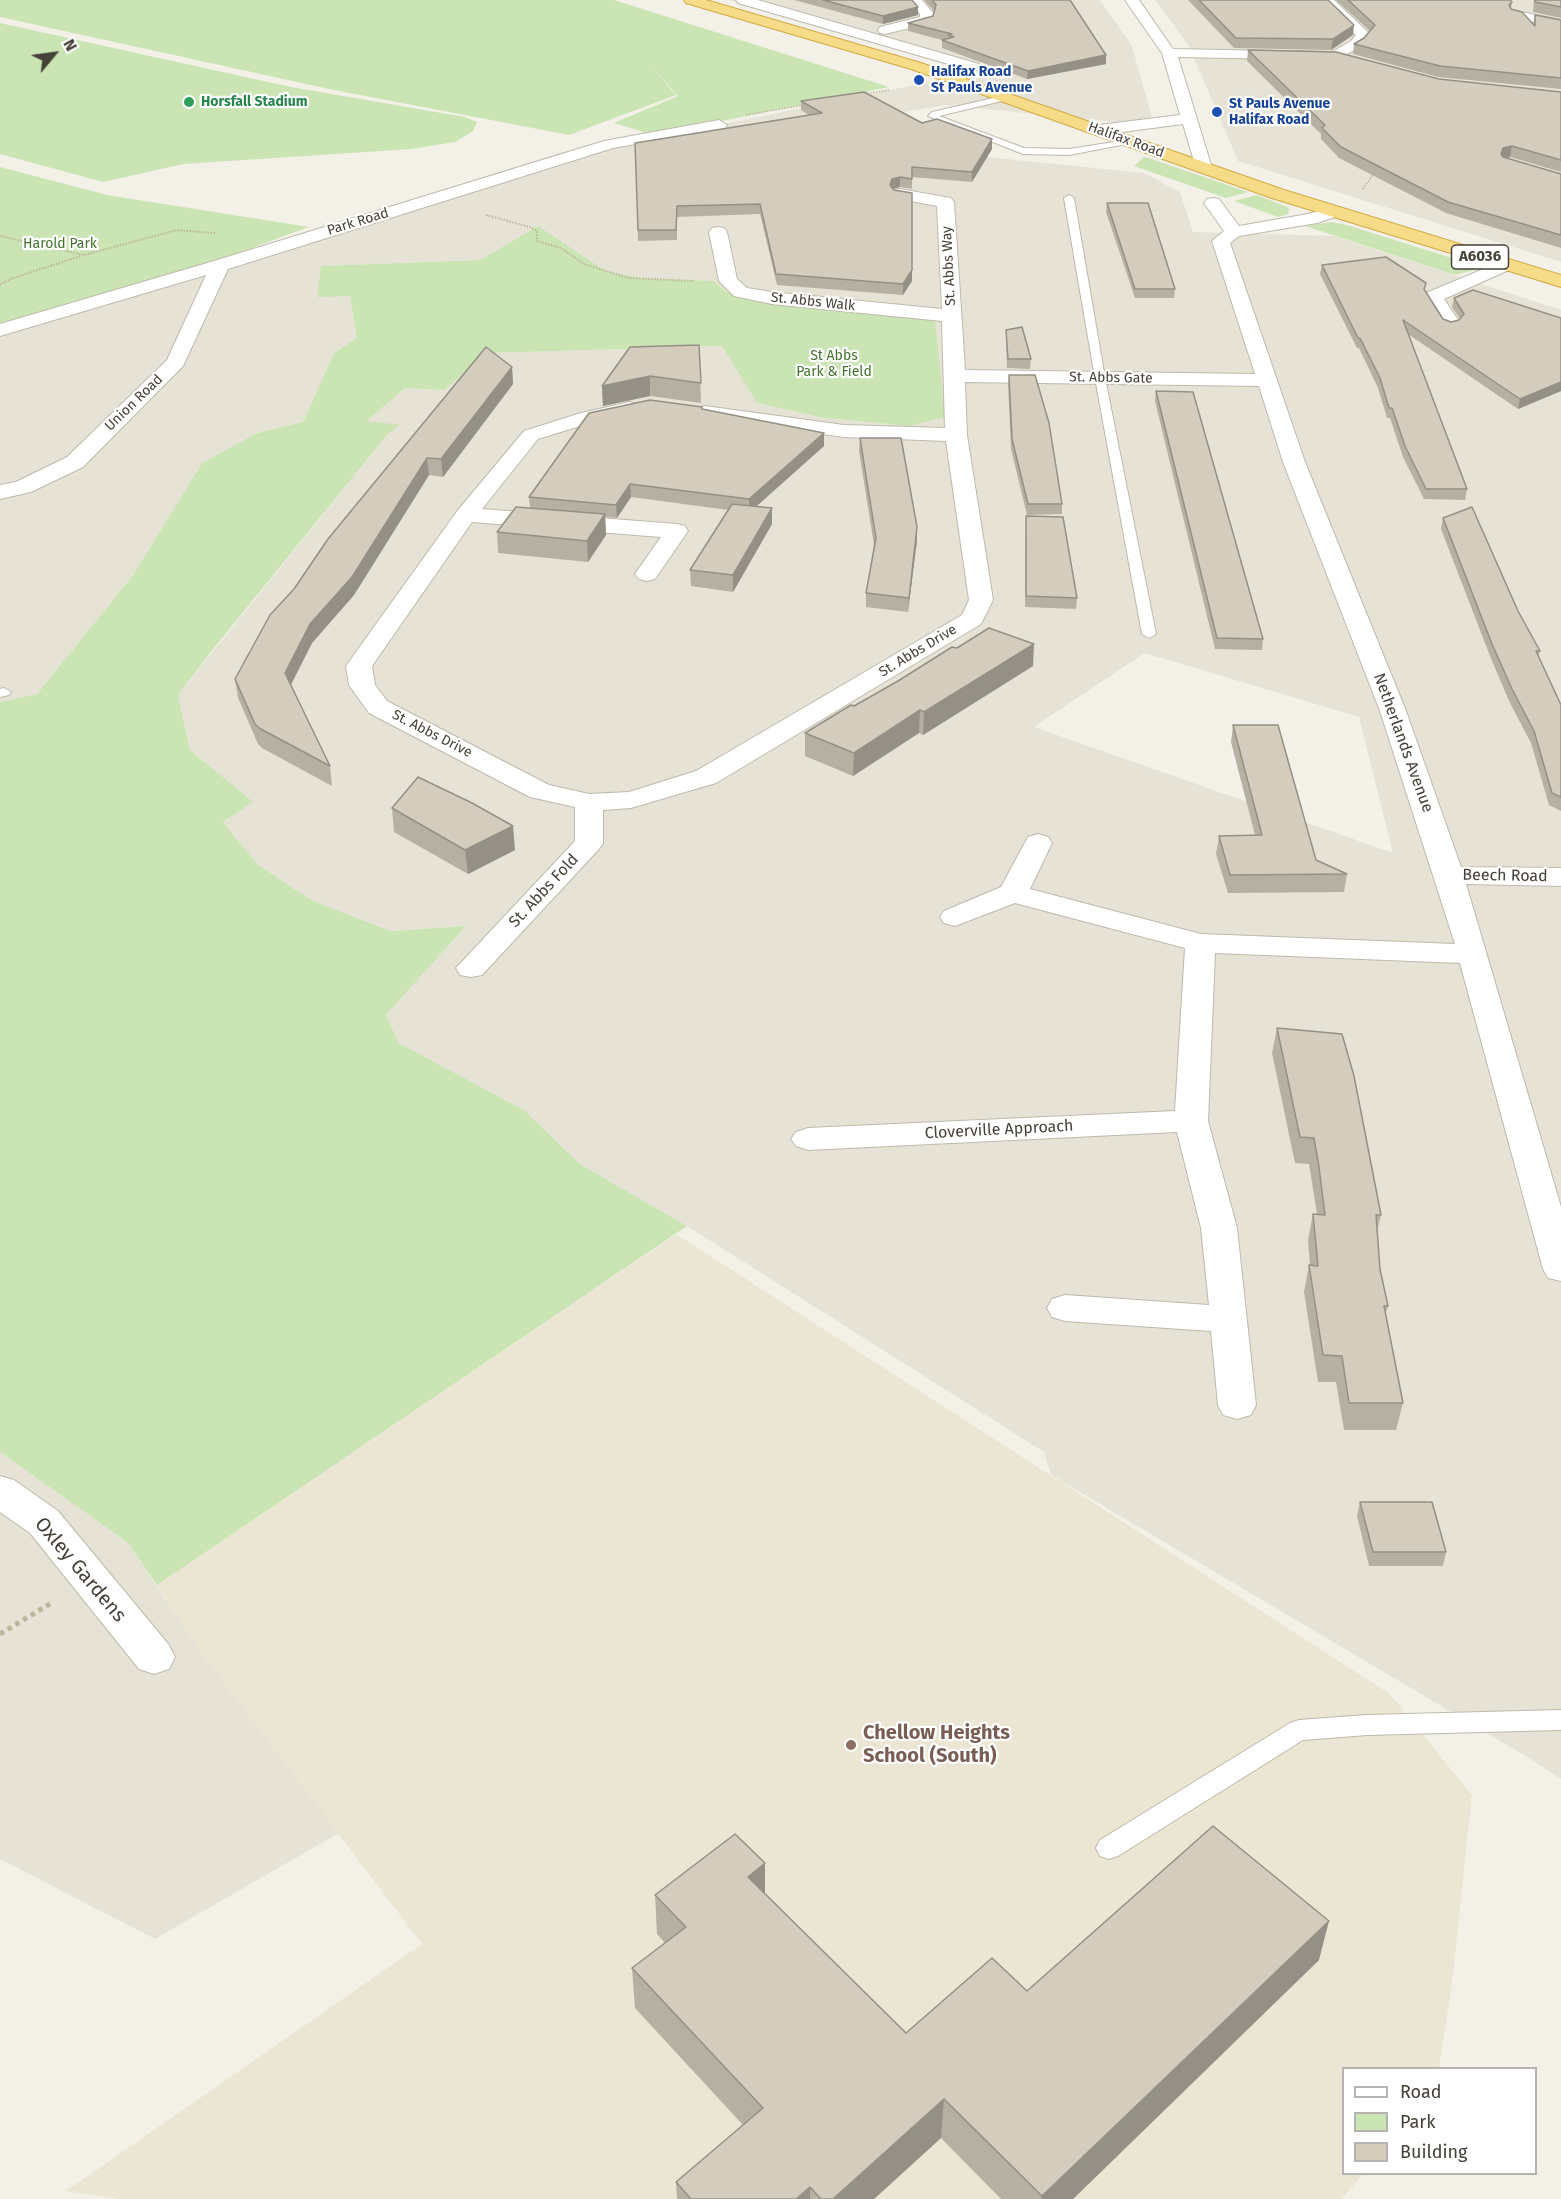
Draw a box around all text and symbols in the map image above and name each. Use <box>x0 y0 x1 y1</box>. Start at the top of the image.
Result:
north arrow <box>24 24 84 84</box>
text: N <box>59 36 81 54</box>
place label: Halifax Road St Pauls Avenue <box>931 64 1032 96</box>
marker: Halifax Road St Pauls Avenue <box>912 73 926 87</box>
place label: Horsfall Stadium <box>201 94 308 110</box>
marker: Horsfall Stadium <box>182 95 196 109</box>
place label: St Pauls Avenue Halifax Road <box>1229 96 1330 128</box>
marker: St Pauls Avenue Halifax Road <box>1210 105 1224 119</box>
street label: Halifax Road <box>1086 118 1166 162</box>
street label: Park Road <box>325 205 391 239</box>
street label: St. Abbs Way <box>939 226 959 306</box>
park label: Harold Park <box>23 236 97 252</box>
road number: A6036 <box>1452 245 1508 269</box>
street label: St. Abbs Walk <box>770 289 856 315</box>
park label: St Abbs Park & Field <box>796 348 872 380</box>
street label: St. Abbs Gate <box>1069 369 1153 387</box>
street label: Union Road <box>102 371 166 435</box>
street label: St. Abbs Drive <box>876 621 960 681</box>
street label: Netherlands Avenue <box>1369 671 1437 815</box>
street label: St. Abbs Drive <box>389 707 475 761</box>
street label: St. Abbs Fold <box>505 850 583 932</box>
street label: Beech Road <box>1462 866 1548 886</box>
street label: Cloverville Approach <box>924 1117 1074 1143</box>
street label: Oxley Gardens <box>29 1513 131 1627</box>
place label: Chellow Heights School (South) <box>863 1721 1010 1768</box>
marker: Chellow Heights School (South) <box>844 1738 858 1752</box>
legend <box>1342 2067 1537 2175</box>
text: Road <box>1400 2081 1442 2103</box>
text: Park <box>1400 2111 1435 2133</box>
text: Building <box>1400 2141 1467 2163</box>

